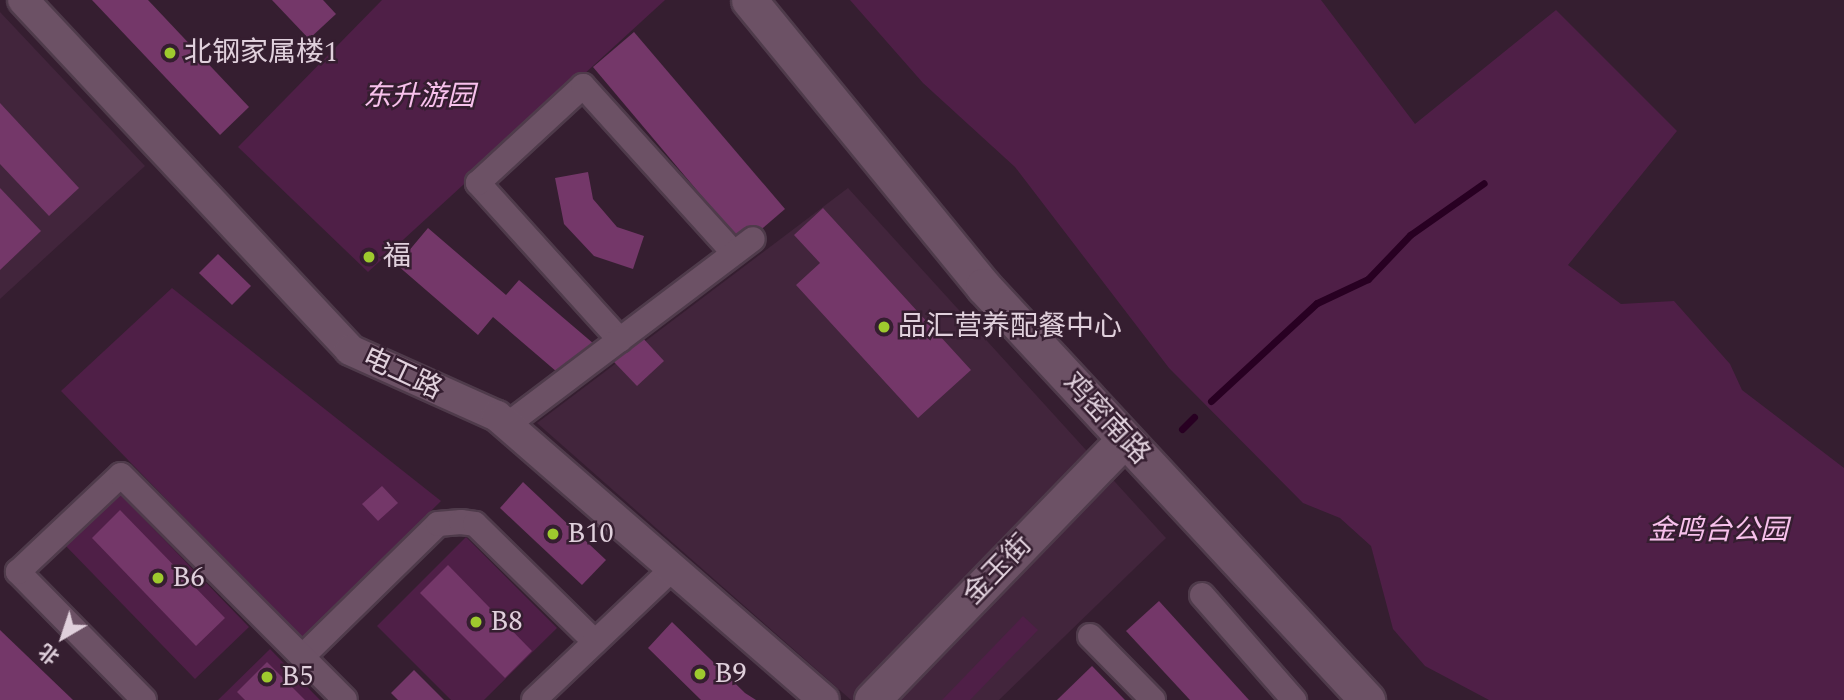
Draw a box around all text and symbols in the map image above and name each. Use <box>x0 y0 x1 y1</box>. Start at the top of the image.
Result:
place label: 北钢家属楼1 <box>184 36 338 70</box>
marker: 北钢家属楼1 <box>162 45 178 61</box>
park label: 东升游园 <box>363 80 475 114</box>
place label: 福 <box>383 240 411 274</box>
marker: 福 <box>361 249 377 265</box>
place label: 品汇营养配餐中心 <box>898 310 1122 344</box>
marker: 品汇营养配餐中心 <box>876 319 892 335</box>
street label: 电工路 <box>357 341 447 407</box>
street label: 鸡密南路 <box>1056 367 1156 471</box>
park label: 金鸣台公园 <box>1648 514 1788 548</box>
place label: B10 <box>567 517 613 551</box>
marker: B10 <box>545 526 561 542</box>
street label: 金玉街 <box>957 528 1039 612</box>
place label: B6 <box>172 561 204 595</box>
marker: B6 <box>150 570 166 586</box>
north arrow <box>28 602 98 672</box>
place label: B8 <box>490 605 522 639</box>
marker: B8 <box>468 614 484 630</box>
text: 北 <box>33 636 66 671</box>
place label: B9 <box>714 657 746 691</box>
place label: B5 <box>281 660 313 694</box>
marker: B9 <box>692 666 708 682</box>
marker: B5 <box>259 669 275 685</box>

